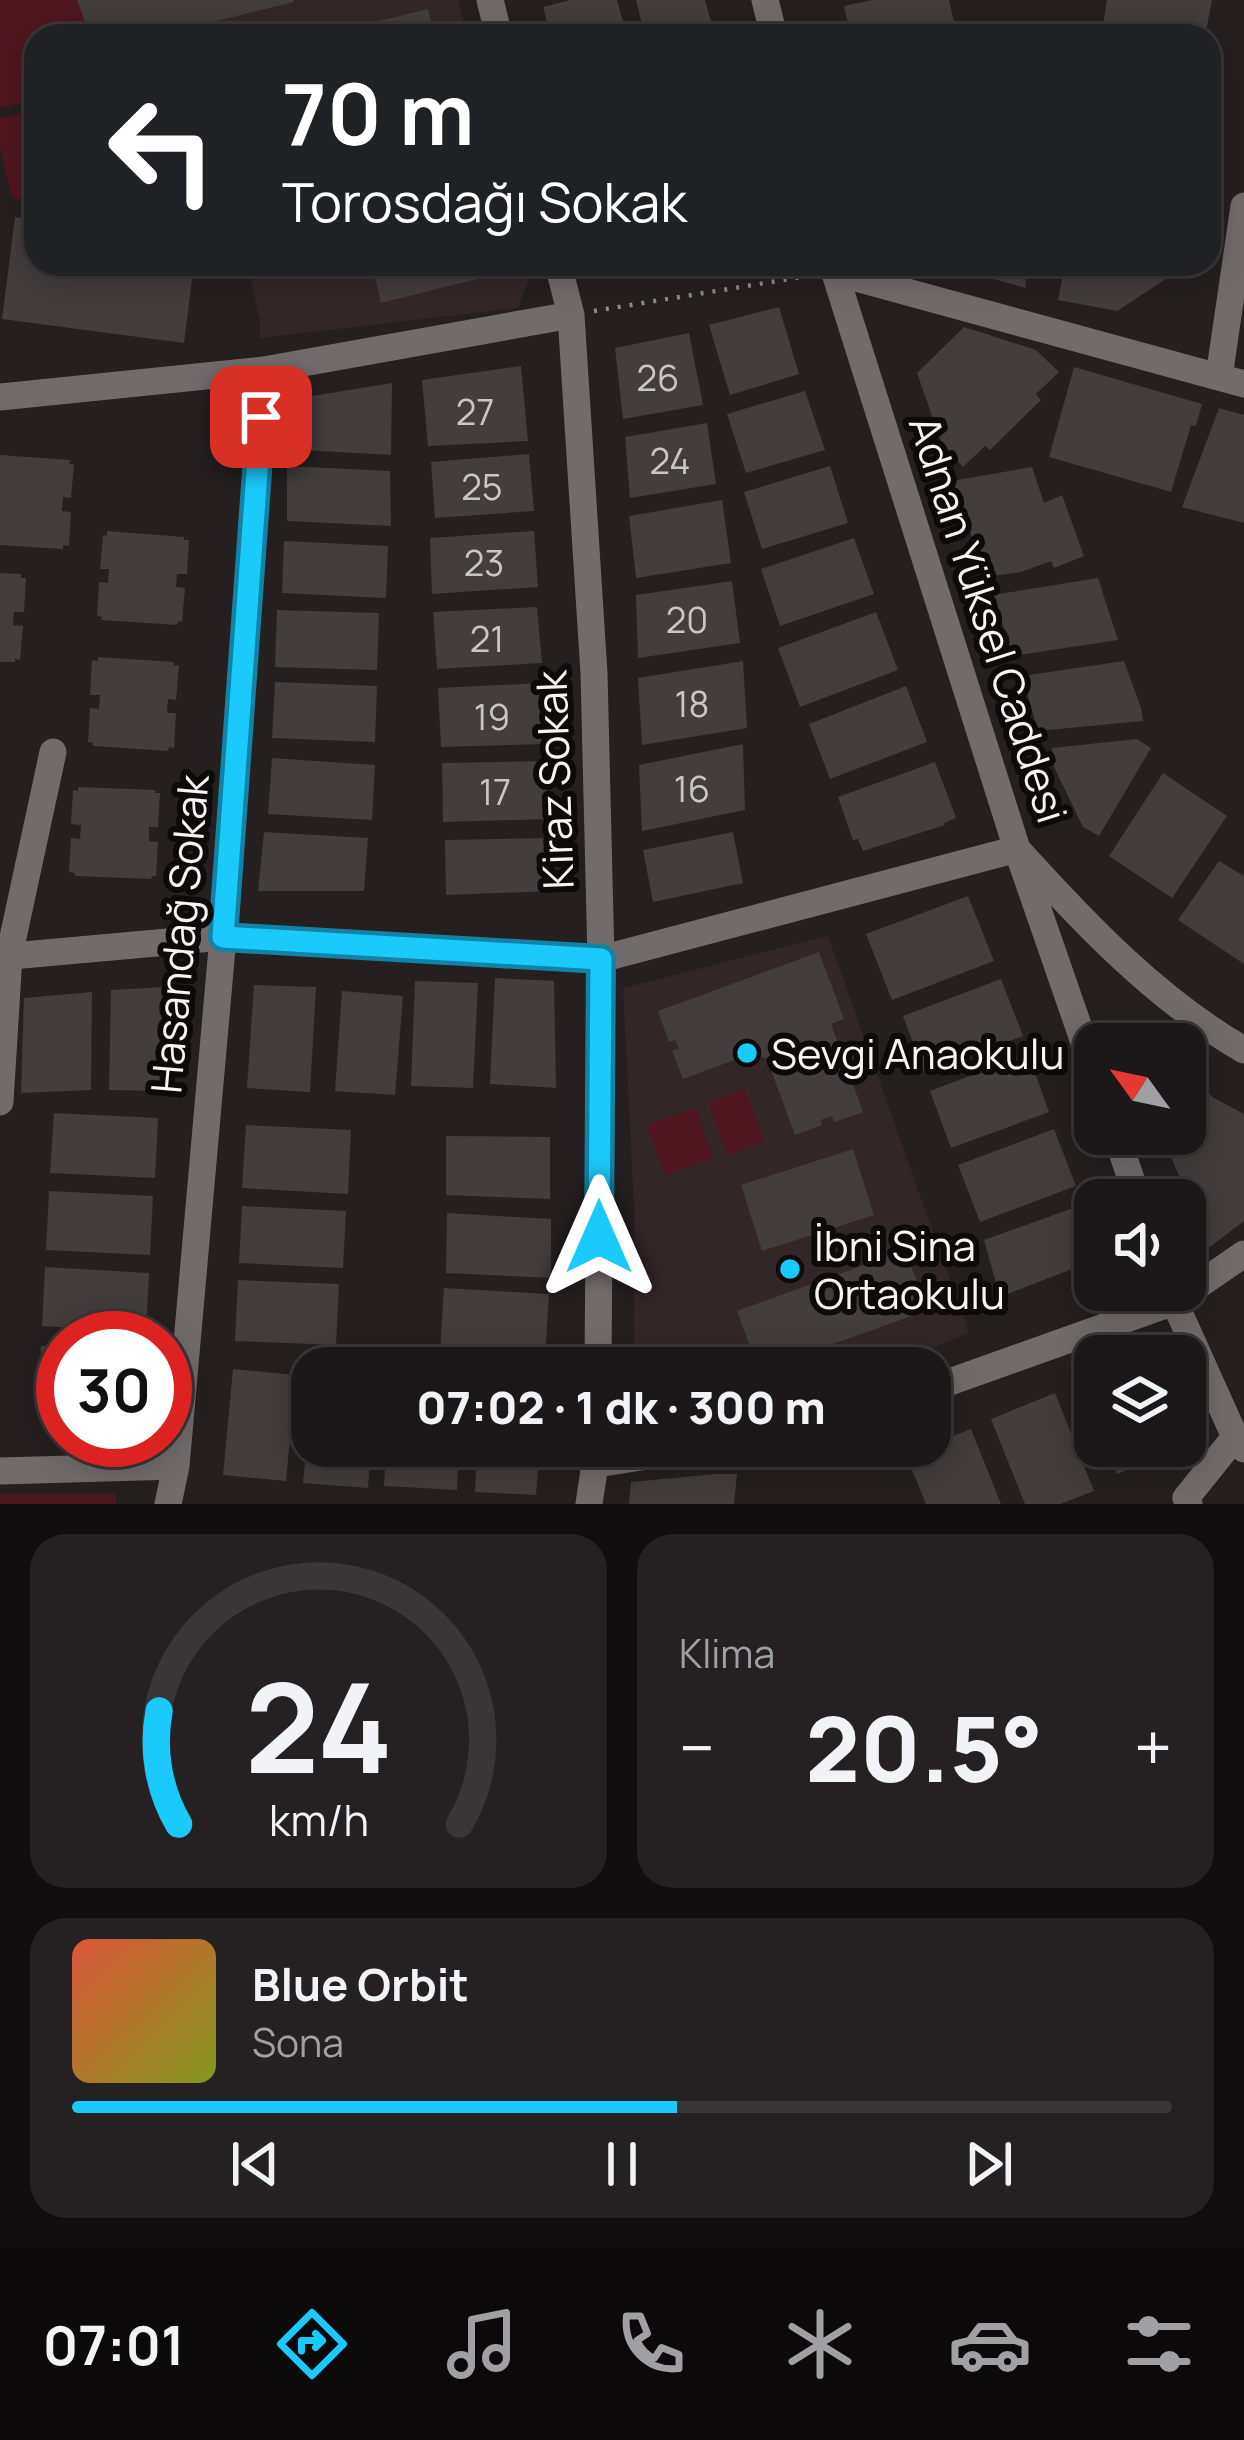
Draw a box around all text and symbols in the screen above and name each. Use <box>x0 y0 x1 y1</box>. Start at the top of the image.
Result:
text: 70 m <box>282 55 474 170</box>
icon: left <box>84 72 240 228</box>
text: Torosdağı Sokak <box>282 164 687 238</box>
house number: 26 <box>637 353 679 402</box>
pin <box>210 366 312 468</box>
icon: arrive <box>228 384 294 450</box>
house number: 27 <box>456 387 494 436</box>
street label: Adnan Yüksel Caddesi <box>896 408 1082 830</box>
house number: 24 <box>649 436 691 485</box>
house number: 25 <box>461 462 503 511</box>
house number: 23 <box>464 538 504 587</box>
house number: 20 <box>666 595 708 644</box>
house number: 21 <box>470 614 504 663</box>
street label: Kiraz Sokak <box>521 669 587 890</box>
house number: 18 <box>675 679 709 728</box>
house number: 19 <box>474 692 510 741</box>
house number: 16 <box>674 764 710 813</box>
house number: 17 <box>479 767 511 816</box>
street label: Hasandağ Sokak <box>136 771 222 1096</box>
north arrow <box>1074 1023 1206 1155</box>
map controls <box>1074 1023 1206 1467</box>
place label: Sevgi Anaokulu <box>771 1024 1064 1082</box>
marker: Sevgi Anaokulu <box>734 1040 760 1066</box>
position arrow <box>536 1174 662 1300</box>
button: sound <box>1074 1179 1206 1311</box>
place label: İbni Sina Ortaokulu <box>814 1216 1005 1322</box>
marker: İbni Sina Ortaokulu <box>777 1256 803 1282</box>
speed limit sign: 30 <box>36 1311 192 1467</box>
button: layers <box>1074 1335 1206 1467</box>
text: 07:02 · 1 dk · 300 m <box>416 1376 826 1438</box>
text: Klima <box>679 1626 775 1680</box>
text: 24 <box>245 1640 392 1810</box>
text: 20.5° <box>806 1686 1043 1809</box>
text: − <box>679 1702 715 1792</box>
text: + <box>1134 1702 1172 1792</box>
text: km/h <box>269 1790 368 1849</box>
text: Blue Orbit <box>252 1953 469 2015</box>
text: Sona <box>252 2015 344 2069</box>
icon: previous <box>222 2131 288 2197</box>
icon: pause <box>589 2131 655 2197</box>
icon: next <box>956 2131 1022 2197</box>
icon: directions <box>270 2302 354 2386</box>
icon: music <box>440 2302 524 2386</box>
icon: phone <box>609 2302 693 2386</box>
icon: climate <box>778 2302 862 2386</box>
icon: car <box>948 2302 1032 2386</box>
icon: filters <box>1117 2302 1201 2386</box>
text: 07:01 <box>43 2307 185 2381</box>

